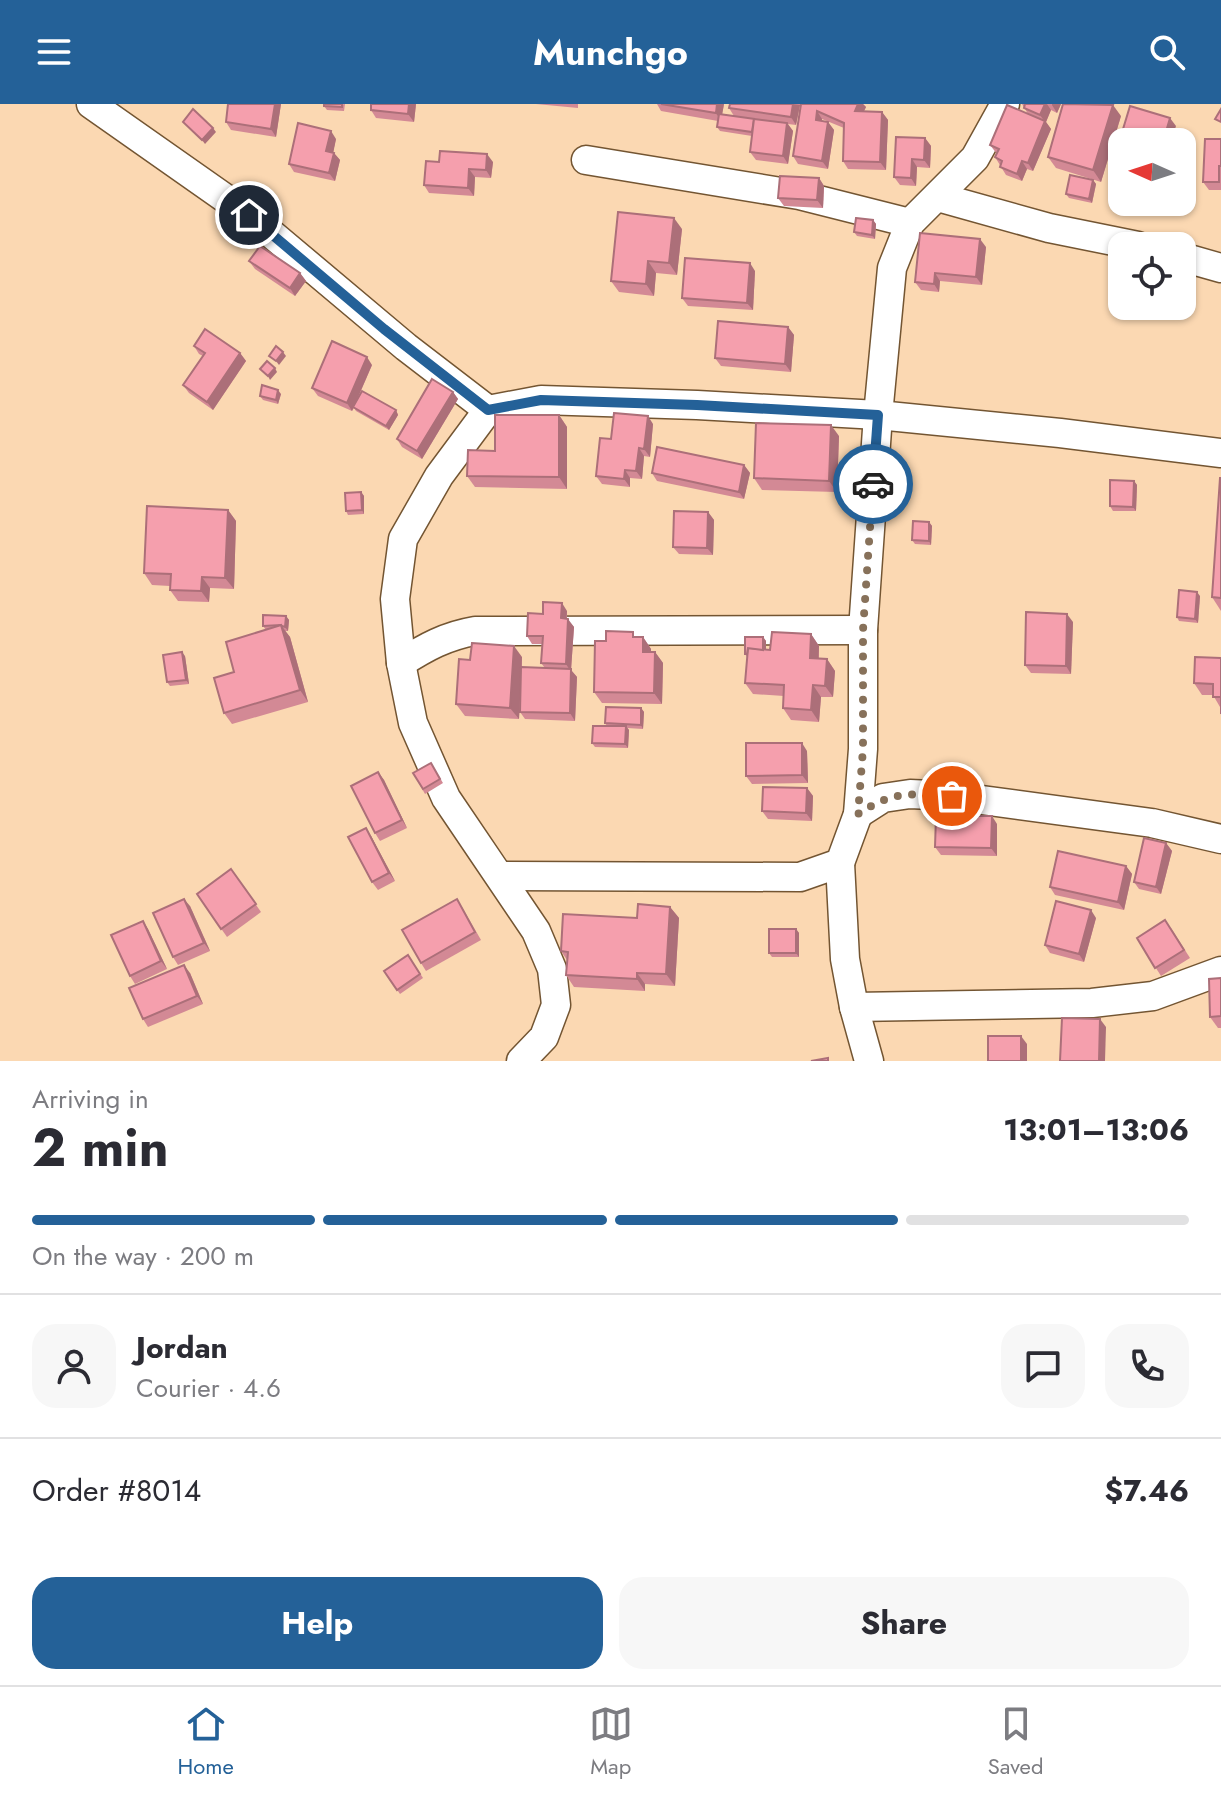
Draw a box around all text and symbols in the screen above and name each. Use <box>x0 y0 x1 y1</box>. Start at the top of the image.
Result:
text: Munchgo <box>533 26 688 78</box>
icon: menu <box>32 30 76 74</box>
icon: search <box>1145 30 1189 74</box>
north arrow <box>1108 128 1196 216</box>
map controls <box>1108 128 1196 320</box>
pin <box>215 181 283 249</box>
icon: home <box>227 193 271 237</box>
button: locate <box>1108 232 1196 320</box>
courier <box>833 444 913 524</box>
icon: car <box>851 462 895 506</box>
pin <box>918 762 986 830</box>
icon: bag <box>930 774 974 818</box>
text: Arriving in <box>32 1080 149 1118</box>
text: 13:01–13:06 <box>1003 1108 1189 1151</box>
text: 2 min <box>32 1110 169 1186</box>
text: On the way · 200 m <box>32 1237 254 1275</box>
button: person <box>32 1324 116 1408</box>
button: chat <box>1001 1324 1085 1408</box>
button: phone <box>1105 1324 1189 1408</box>
text: Jordan <box>136 1326 228 1369</box>
text: Courier · 4.6 <box>136 1369 281 1407</box>
text: Order #8014 <box>32 1469 201 1512</box>
text: $7.46 <box>1105 1469 1189 1512</box>
button: Help <box>32 1577 603 1669</box>
button: Share <box>619 1577 1189 1669</box>
tab: Home <box>178 1702 234 1782</box>
tab: Map <box>589 1702 633 1782</box>
tab: Saved <box>988 1702 1043 1782</box>

